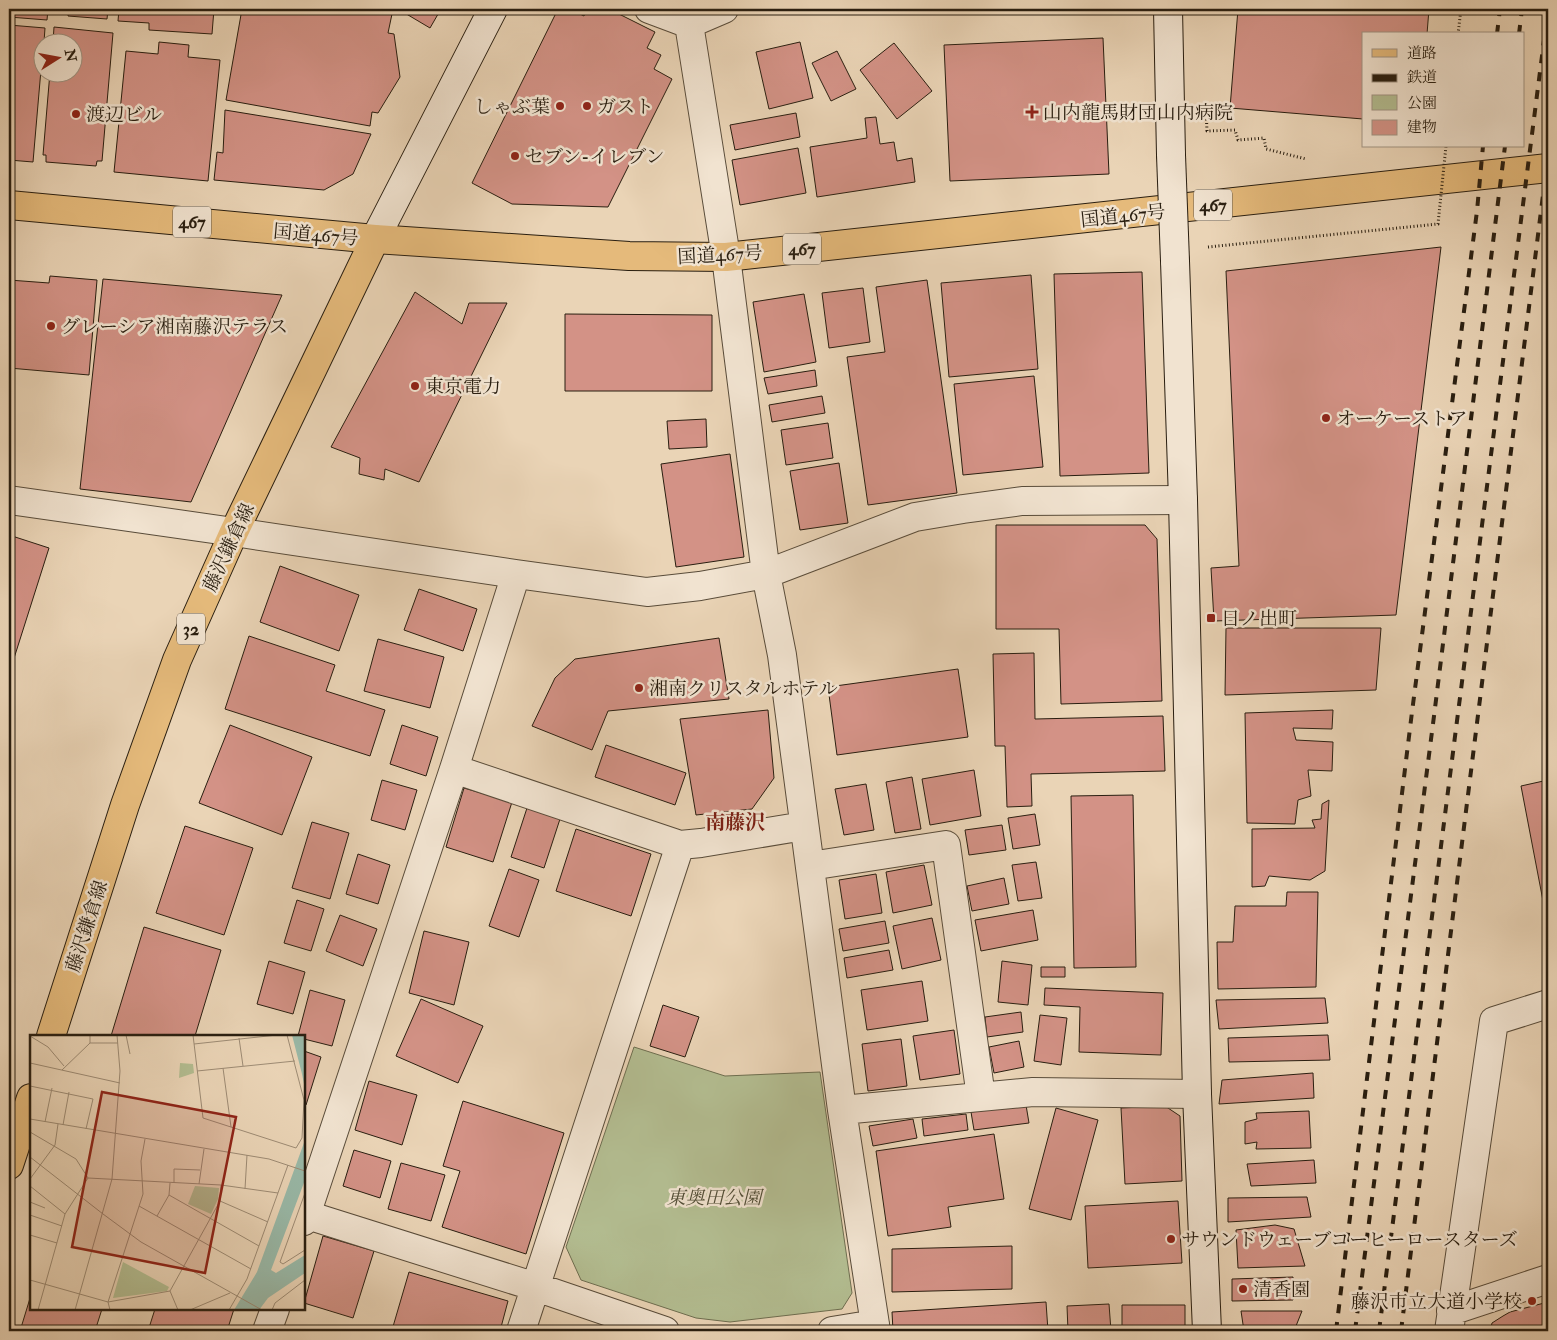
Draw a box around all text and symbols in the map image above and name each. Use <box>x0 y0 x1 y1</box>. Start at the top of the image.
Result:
north arrow <box>32 32 82 82</box>
legend <box>1362 32 1524 148</box>
text: 道路 <box>1407 44 1437 63</box>
text: N <box>61 47 80 64</box>
text: 鉄道 <box>1407 68 1437 87</box>
text: 公園 <box>1407 94 1437 113</box>
place label: しゃぶ葉 <box>474 95 550 119</box>
place label: ガスト <box>597 95 654 119</box>
marker: しゃぶ葉 <box>554 100 566 112</box>
marker: ガスト <box>581 100 593 112</box>
place label: 山内龍馬財団山内病院 <box>1043 101 1233 125</box>
place label: 渡辺ビル <box>86 103 162 127</box>
marker: 山内龍馬財団山内病院 <box>1025 105 1039 119</box>
marker: 渡辺ビル <box>70 108 82 120</box>
text: 建物 <box>1407 118 1437 137</box>
place label: セブン-イレブン <box>525 145 665 169</box>
marker: セブン-イレブン <box>509 150 521 162</box>
road number: 467 <box>1194 190 1232 220</box>
street label: 国道467号 <box>1079 200 1167 232</box>
road number: 467 <box>173 206 211 238</box>
street label: 国道467号 <box>272 219 360 251</box>
road number: 467 <box>783 233 821 264</box>
street label: 国道467号 <box>677 241 763 269</box>
place label: グレーシア湘南藤沢テラス <box>61 315 288 339</box>
marker: グレーシア湘南藤沢テラス <box>45 320 57 332</box>
place label: 東京電力 <box>425 375 501 399</box>
marker: 東京電力 <box>409 380 421 392</box>
place label: オーケーストア <box>1336 407 1467 431</box>
marker: オーケーストア <box>1320 412 1332 424</box>
street label: 藤沢鎌倉線 <box>198 499 260 596</box>
place label: 日ノ出町 <box>1221 607 1297 631</box>
marker: 日ノ出町 <box>1205 612 1217 624</box>
road number: 32 <box>177 614 205 644</box>
place label: 湘南クリスタルホテル <box>649 677 838 701</box>
marker: 湘南クリスタルホテル <box>633 682 645 694</box>
district label: 南藤沢 <box>705 810 765 835</box>
street label: 藤沢鎌倉線 <box>61 877 113 975</box>
inset map <box>30 1035 305 1310</box>
park label: 東奥田公園 <box>666 1186 764 1210</box>
place label: サウンドウェーブコーヒーロースターズ <box>1181 1228 1518 1252</box>
marker: サウンドウェーブコーヒーロースターズ <box>1165 1233 1177 1245</box>
place label: 清香園 <box>1253 1278 1310 1302</box>
marker: 清香園 <box>1237 1283 1249 1295</box>
place label: 藤沢市立大道小学校 <box>1351 1290 1522 1314</box>
marker: 藤沢市立大道小学校 <box>1526 1295 1538 1307</box>

